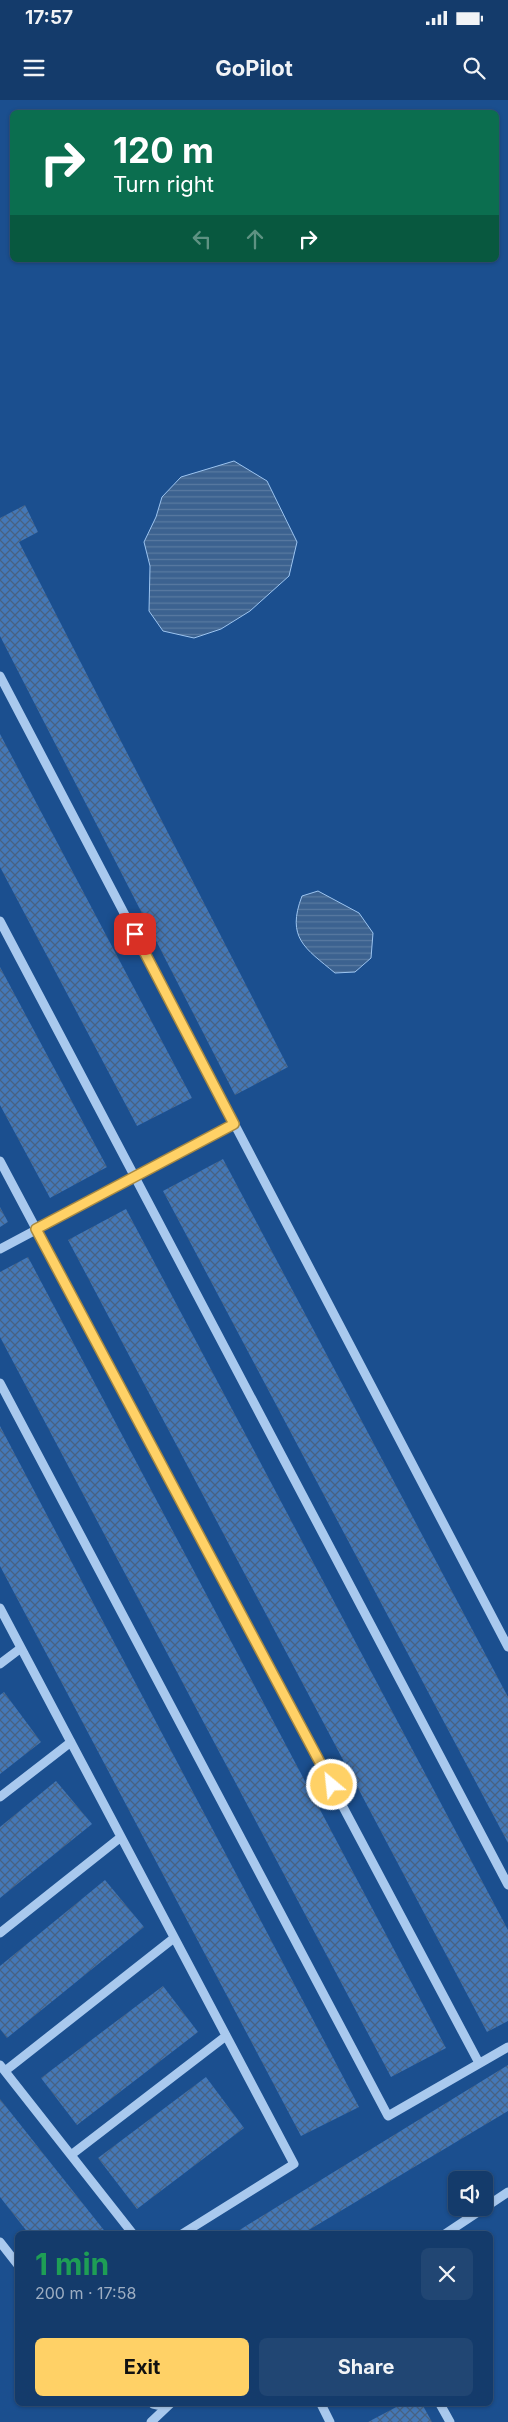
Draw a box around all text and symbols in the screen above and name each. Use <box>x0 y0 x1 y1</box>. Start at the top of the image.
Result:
text: 17:57 <box>25 6 73 29</box>
icon: menu <box>20 54 48 82</box>
icon: search <box>460 54 488 82</box>
text: GoPilot <box>215 55 293 81</box>
text: 120 m <box>113 129 214 171</box>
icon: right <box>30 130 95 195</box>
text: Turn right <box>113 171 214 197</box>
icon: left <box>188 225 216 253</box>
icon: ahead <box>241 225 269 253</box>
icon: right <box>294 225 322 253</box>
pin <box>114 913 156 955</box>
icon: arrive <box>121 920 149 948</box>
position arrow <box>305 1758 357 1810</box>
map controls <box>448 2171 493 2216</box>
button: sound <box>448 2171 493 2216</box>
text: 1 min <box>35 2246 109 2282</box>
button: close <box>421 2248 473 2300</box>
text: 200 m · 17:58 <box>35 2283 136 2303</box>
button: Exit <box>35 2338 249 2396</box>
button: Share <box>259 2338 473 2396</box>

